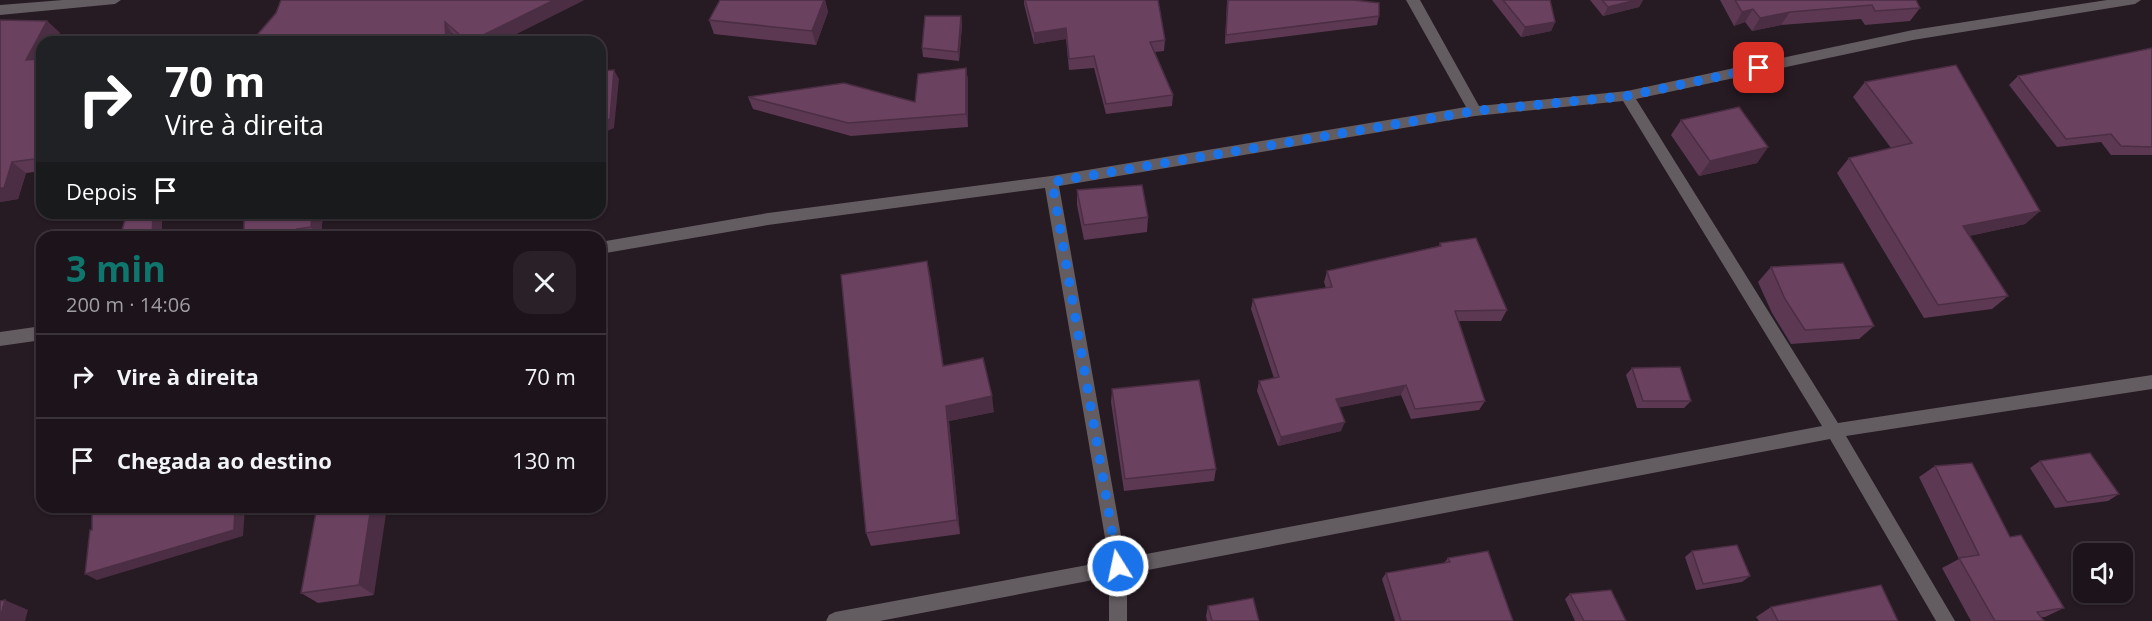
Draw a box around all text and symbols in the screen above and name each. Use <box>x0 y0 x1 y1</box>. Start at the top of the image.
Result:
pin <box>1733 42 1784 93</box>
icon: arrive <box>1742 51 1775 84</box>
text: 70 m <box>165 52 265 109</box>
icon: right <box>66 60 144 138</box>
text: Vire à direita <box>165 106 324 143</box>
icon: arrive <box>149 174 182 207</box>
text: Depois <box>66 176 137 206</box>
text: 3 min <box>66 244 166 293</box>
button: close <box>513 251 576 314</box>
text: 200 m · 14:06 <box>66 291 191 318</box>
icon: right <box>66 360 99 393</box>
text: Vire à direita <box>117 361 259 391</box>
text: 70 m <box>525 361 576 391</box>
icon: arrive <box>66 444 99 477</box>
text: Chegada ao destino <box>117 445 332 475</box>
text: 130 m <box>512 445 576 475</box>
position arrow <box>1086 534 1150 598</box>
map controls <box>2073 543 2133 603</box>
button: sound <box>2073 543 2133 603</box>

